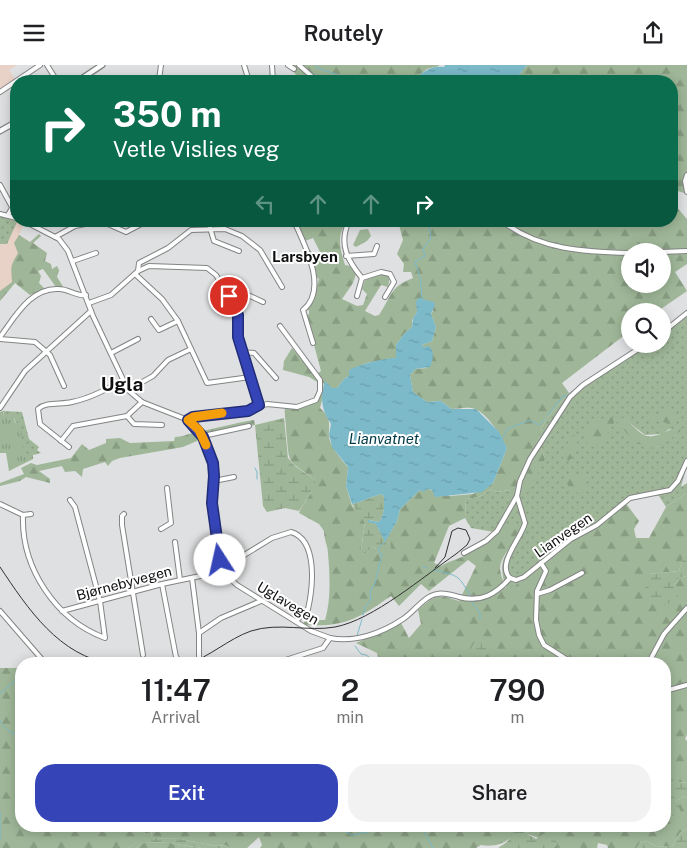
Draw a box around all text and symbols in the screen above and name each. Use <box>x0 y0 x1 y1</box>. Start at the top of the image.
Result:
icon: menu <box>20 19 48 47</box>
icon: share <box>639 19 667 47</box>
text: Routely <box>304 20 383 46</box>
text: 350 m <box>113 94 222 135</box>
icon: right <box>30 95 95 160</box>
text: Vetle Vislies veg <box>113 136 280 162</box>
icon: left <box>251 190 279 218</box>
icon: ahead <box>304 190 332 218</box>
icon: ahead <box>357 190 385 218</box>
icon: right <box>410 190 438 218</box>
map controls <box>621 243 671 353</box>
button: sound <box>621 243 671 293</box>
district label: Larsbyen <box>272 248 338 265</box>
pin <box>208 275 250 317</box>
icon: arrive <box>215 282 243 310</box>
button: search <box>621 303 671 353</box>
district label: Ugla <box>101 373 143 395</box>
water label: Lianvatnet <box>349 430 419 447</box>
street label: Lianvegen <box>531 509 595 561</box>
position arrow <box>193 533 245 585</box>
street label: Bjørnebyvegen <box>75 563 173 603</box>
street label: Uglavegen <box>254 578 322 628</box>
text: 11:47 <box>141 672 211 708</box>
text: 2 <box>341 672 359 708</box>
text: 790 <box>489 672 545 708</box>
text: Arrival <box>151 708 200 727</box>
text: min <box>336 708 364 727</box>
text: m <box>510 708 524 727</box>
button: Exit <box>35 764 338 822</box>
button: Share <box>348 764 651 822</box>

